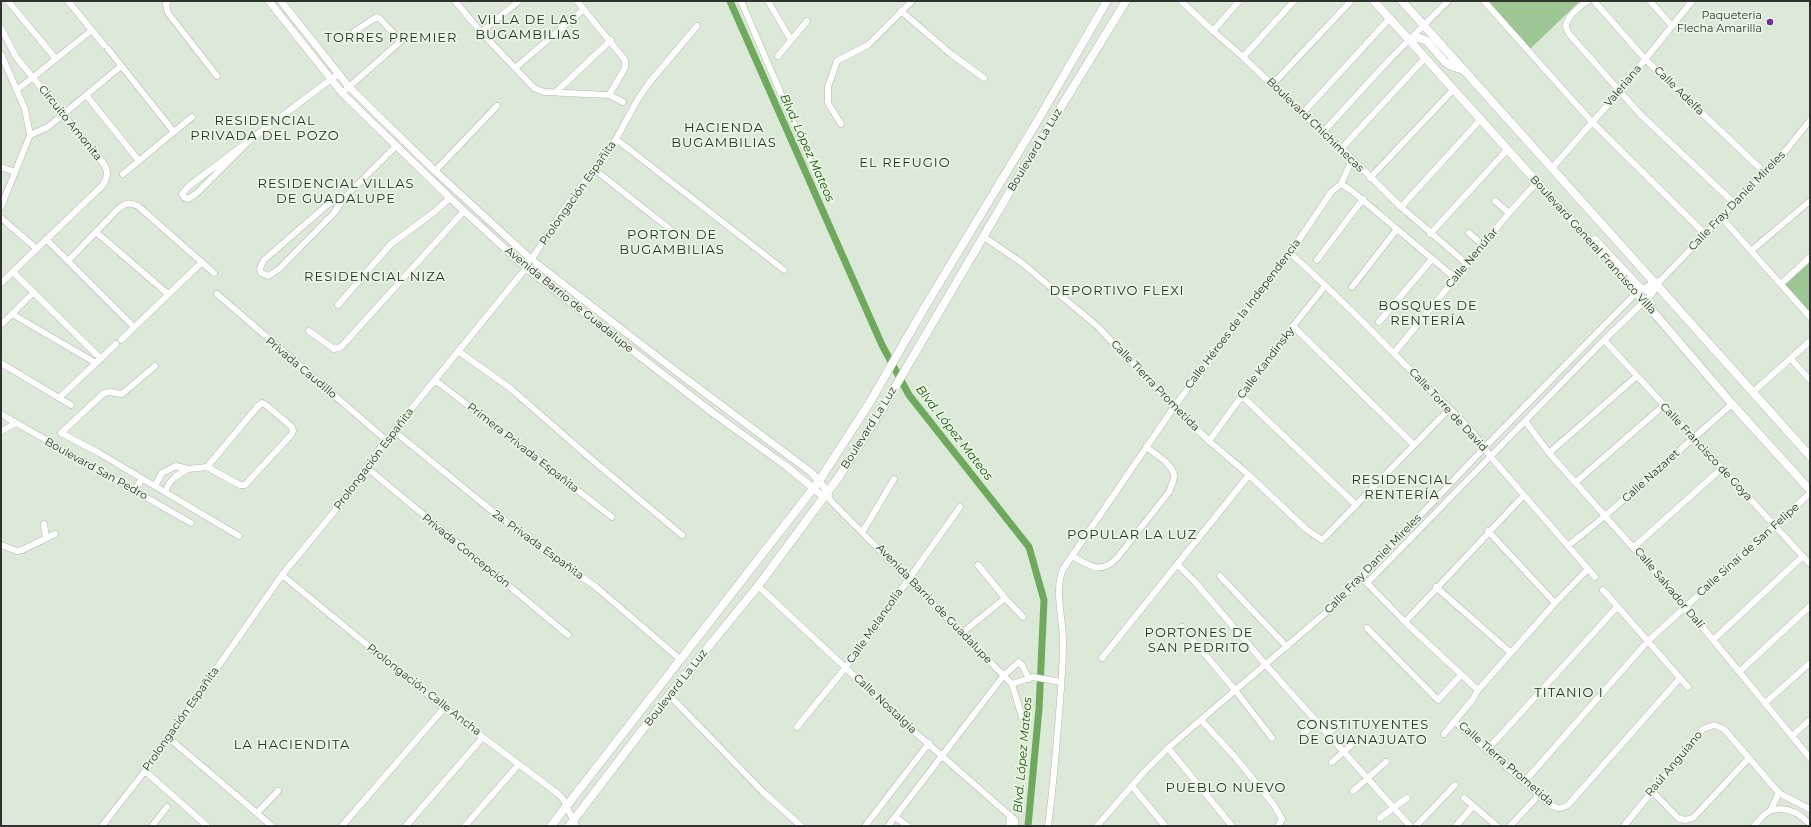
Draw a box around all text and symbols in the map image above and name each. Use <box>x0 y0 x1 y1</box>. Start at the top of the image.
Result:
place label: Paqueteria Flecha Amarilla <box>1677 9 1762 35</box>
district label: VILLA DE LAS BUGAMBILIAS <box>475 12 581 43</box>
marker: Paqueteria Flecha Amarilla <box>1765 17 1775 27</box>
district label: TORRES PREMIER <box>325 30 457 46</box>
street label: Valeriana <box>1602 62 1644 110</box>
street label: Calle Adelfa <box>1651 64 1707 118</box>
street label: Boulevard Chichimecas <box>1264 75 1366 175</box>
street label: Circuito Amonita <box>36 83 104 163</box>
water label: Blvd. López Mateos <box>777 92 837 204</box>
street label: Boulevard La Luz <box>1005 106 1065 194</box>
district label: RESIDENCIAL PRIVADA DEL POZO <box>190 113 340 144</box>
district label: HACIENDA BUGAMBILIAS <box>671 120 777 151</box>
street label: Prolongación Españita <box>537 138 619 248</box>
street label: Calle Fray Daniel Mireles <box>1686 148 1788 254</box>
district label: EL REFUGIO <box>859 155 951 171</box>
street label: Boulevard General Francisco Villa <box>1527 173 1659 317</box>
district label: RESIDENCIAL VILLAS DE GUADALUPE <box>258 176 414 207</box>
street label: Calle Nenúfar <box>1443 225 1501 291</box>
district label: PORTON DE BUGAMBILIAS <box>619 227 725 258</box>
street label: Calle Héroes de la Independencia <box>1182 237 1304 391</box>
street label: Avenida Barrio de Guadalupe <box>502 244 636 356</box>
district label: RESIDENCIAL NIZA <box>304 269 446 285</box>
district label: DEPORTIVO FLEXI <box>1050 283 1184 299</box>
district label: BOSQUES DE RENTERÍA <box>1378 298 1478 329</box>
street label: Calle Kandinsky <box>1235 324 1297 402</box>
street label: Privada Caudillo <box>263 334 339 402</box>
street label: Calle Tierra Prometida <box>1108 338 1202 434</box>
street label: Calle Torre de David <box>1406 366 1490 454</box>
water label: Blvd. López Mateos <box>912 383 996 483</box>
street label: Boulevard La Luz <box>838 385 900 471</box>
street label: Primera Privada Españita <box>464 400 582 496</box>
street label: Calle Francisco de Goya <box>1657 400 1755 504</box>
street label: Prolongación Españita <box>331 406 417 512</box>
street label: Boulevard San Pedro <box>42 435 150 503</box>
street label: Calle Nazaret <box>1620 447 1682 505</box>
district label: RESIDENCIAL RENTERÍA <box>1351 472 1453 503</box>
street label: Calle Sinaí de San Felipe <box>1694 501 1802 599</box>
street label: 2a. Privada Españita <box>490 507 586 583</box>
street label: Privada Concepción <box>419 511 513 591</box>
street label: Calle Fray Daniel Mireles <box>1322 511 1424 617</box>
district label: POPULAR LA LUZ <box>1067 527 1197 543</box>
street label: Avenida Barrio de Guadalupe <box>873 541 995 667</box>
street label: Calle Salvador Dalí <box>1631 545 1707 631</box>
street label: Calle Melancolía <box>844 586 906 666</box>
district label: PORTONES DE SAN PEDRITO <box>1145 625 1253 656</box>
street label: Prolongación Calle Ancha <box>364 641 484 739</box>
street label: Boulevard La Luz <box>642 647 710 729</box>
street label: Prolongación Españita <box>140 664 222 774</box>
street label: Calle Nostalgia <box>851 671 919 737</box>
district label: TITANIO I <box>1534 685 1604 701</box>
water label: Blvd. López Mateos <box>1011 696 1035 814</box>
district label: CONSTITUYENTES DE GUANAJUATO <box>1297 717 1429 748</box>
street label: Calle Tierra Prometida <box>1456 719 1556 809</box>
street label: Raúl Anguiano <box>1643 728 1705 800</box>
district label: LA HACIENDITA <box>234 737 350 753</box>
district label: PUEBLO NUEVO <box>1166 780 1286 796</box>

